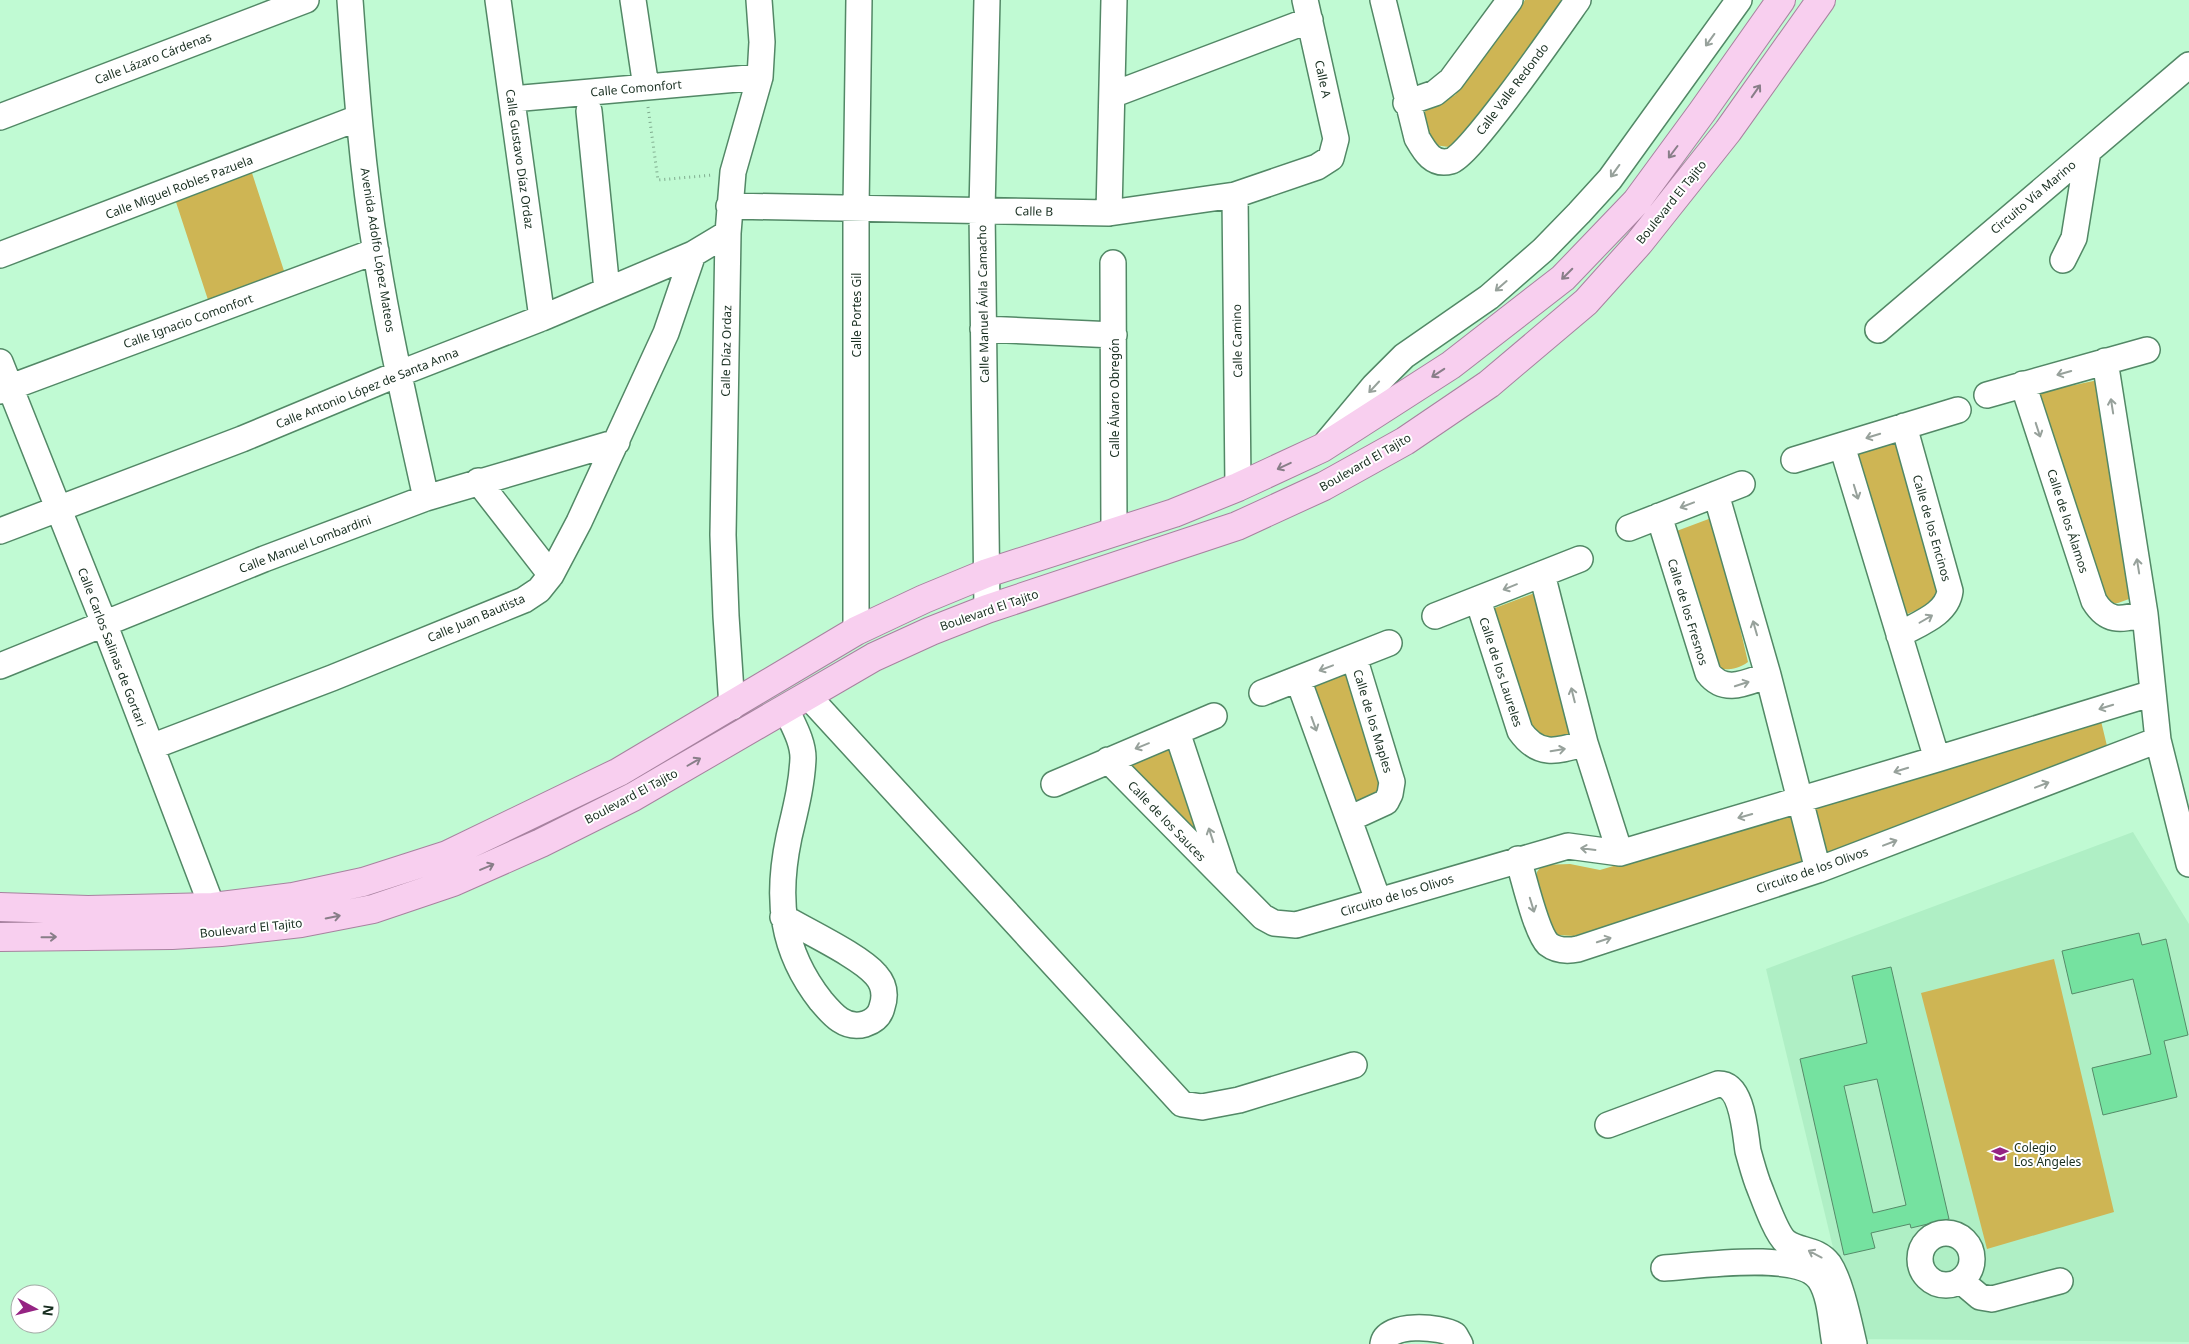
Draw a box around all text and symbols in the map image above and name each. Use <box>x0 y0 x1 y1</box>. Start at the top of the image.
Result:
street label: Calle Lázaro Cárdenas <box>92 28 214 88</box>
one-way arrow <box>1705 32 1715 46</box>
street label: Calle Valle Redondo <box>1472 40 1552 138</box>
street label: Calle A <box>1311 59 1335 100</box>
street label: Calle Comonfort <box>590 75 683 100</box>
one-way arrow <box>1751 85 1761 99</box>
street label: Calle Gustavo Díaz Ordaz <box>502 88 538 230</box>
one-way arrow <box>1668 145 1678 159</box>
street label: Calle Miguel Robles Pazuela <box>103 151 255 223</box>
street label: Circuito Vía Marino <box>1987 156 2079 238</box>
street label: Boulevard El Tajito <box>1632 157 1710 247</box>
one-way arrow <box>1610 164 1620 178</box>
street label: Avenida Adolfo López Mateos <box>357 167 399 334</box>
street label: Calle B <box>1015 202 1053 220</box>
street label: Calle Manuel Ávila Camacho <box>973 225 993 383</box>
one-way arrow <box>1560 268 1573 280</box>
street label: Calle Portes Gil <box>848 273 865 357</box>
one-way arrow <box>1494 281 1507 292</box>
street label: Calle Ignacio Comonfort <box>121 289 256 352</box>
street label: Calle Camino <box>1228 304 1246 378</box>
street label: Calle Díaz Ordaz <box>717 305 735 397</box>
street label: Calle Álvaro Obregón <box>1106 338 1123 458</box>
street label: Calle Antonio López de Santa Anna <box>273 343 461 433</box>
one-way arrow <box>1431 368 1445 378</box>
one-way arrow <box>2056 368 2072 378</box>
one-way arrow <box>1368 380 1380 393</box>
one-way arrow <box>2106 398 2116 414</box>
one-way arrow <box>2034 422 2043 438</box>
street label: Boulevard El Tajito <box>1316 429 1414 495</box>
one-way arrow <box>1865 432 1881 441</box>
one-way arrow <box>1277 462 1292 471</box>
street label: Calle de los Álamos <box>2043 467 2093 576</box>
street label: Calle de los Encinos <box>1909 473 1955 584</box>
one-way arrow <box>1851 484 1861 500</box>
one-way arrow <box>1680 501 1695 510</box>
street label: Calle Manuel Lombardini <box>236 511 374 577</box>
street label: Calle de los Fresnos <box>1664 557 1712 668</box>
one-way arrow <box>2132 559 2142 575</box>
street label: Calle Carlos Salinas de Gortari <box>74 565 150 729</box>
one-way arrow <box>1503 583 1518 592</box>
street label: Boulevard El Tajito <box>937 585 1041 635</box>
street label: Calle Juan Bautista <box>425 590 527 646</box>
one-way arrow <box>1918 614 1933 623</box>
street label: Calle de los Laureles <box>1475 615 1527 729</box>
one-way arrow <box>1749 621 1759 637</box>
one-way arrow <box>1319 663 1334 673</box>
street label: Calle de los Maples <box>1349 667 1397 775</box>
one-way arrow <box>1734 679 1749 688</box>
one-way arrow <box>1568 688 1577 704</box>
one-way arrow <box>2099 702 2115 712</box>
one-way arrow <box>1310 716 1319 732</box>
one-way arrow <box>1135 742 1150 751</box>
one-way arrow <box>1550 744 1566 754</box>
one-way arrow <box>686 757 701 767</box>
street label: Boulevard El Tajito <box>581 764 681 828</box>
one-way arrow <box>1893 765 1909 775</box>
street label: Calle de los Sauces <box>1124 777 1210 865</box>
one-way arrow <box>2034 780 2049 789</box>
one-way arrow <box>1738 812 1754 822</box>
one-way arrow <box>1206 828 1215 843</box>
one-way arrow <box>1882 838 1897 847</box>
one-way arrow <box>1580 843 1596 853</box>
street label: Circuito de los Olivos <box>1754 843 1871 897</box>
one-way arrow <box>479 862 494 871</box>
street label: Circuito de los Olivos <box>1338 870 1456 920</box>
one-way arrow <box>1528 897 1538 913</box>
one-way arrow <box>324 912 340 921</box>
street label: Boulevard El Tajito <box>199 914 303 942</box>
one-way arrow <box>40 932 56 942</box>
one-way arrow <box>1596 935 1612 945</box>
place label: Colegio Los Angeles <box>2014 1139 2082 1170</box>
school or university icon: Colegio Los Angeles <box>1990 1144 2010 1164</box>
one-way arrow <box>1808 1249 1823 1259</box>
north arrow <box>10 1284 60 1334</box>
text: N <box>38 1304 59 1317</box>

